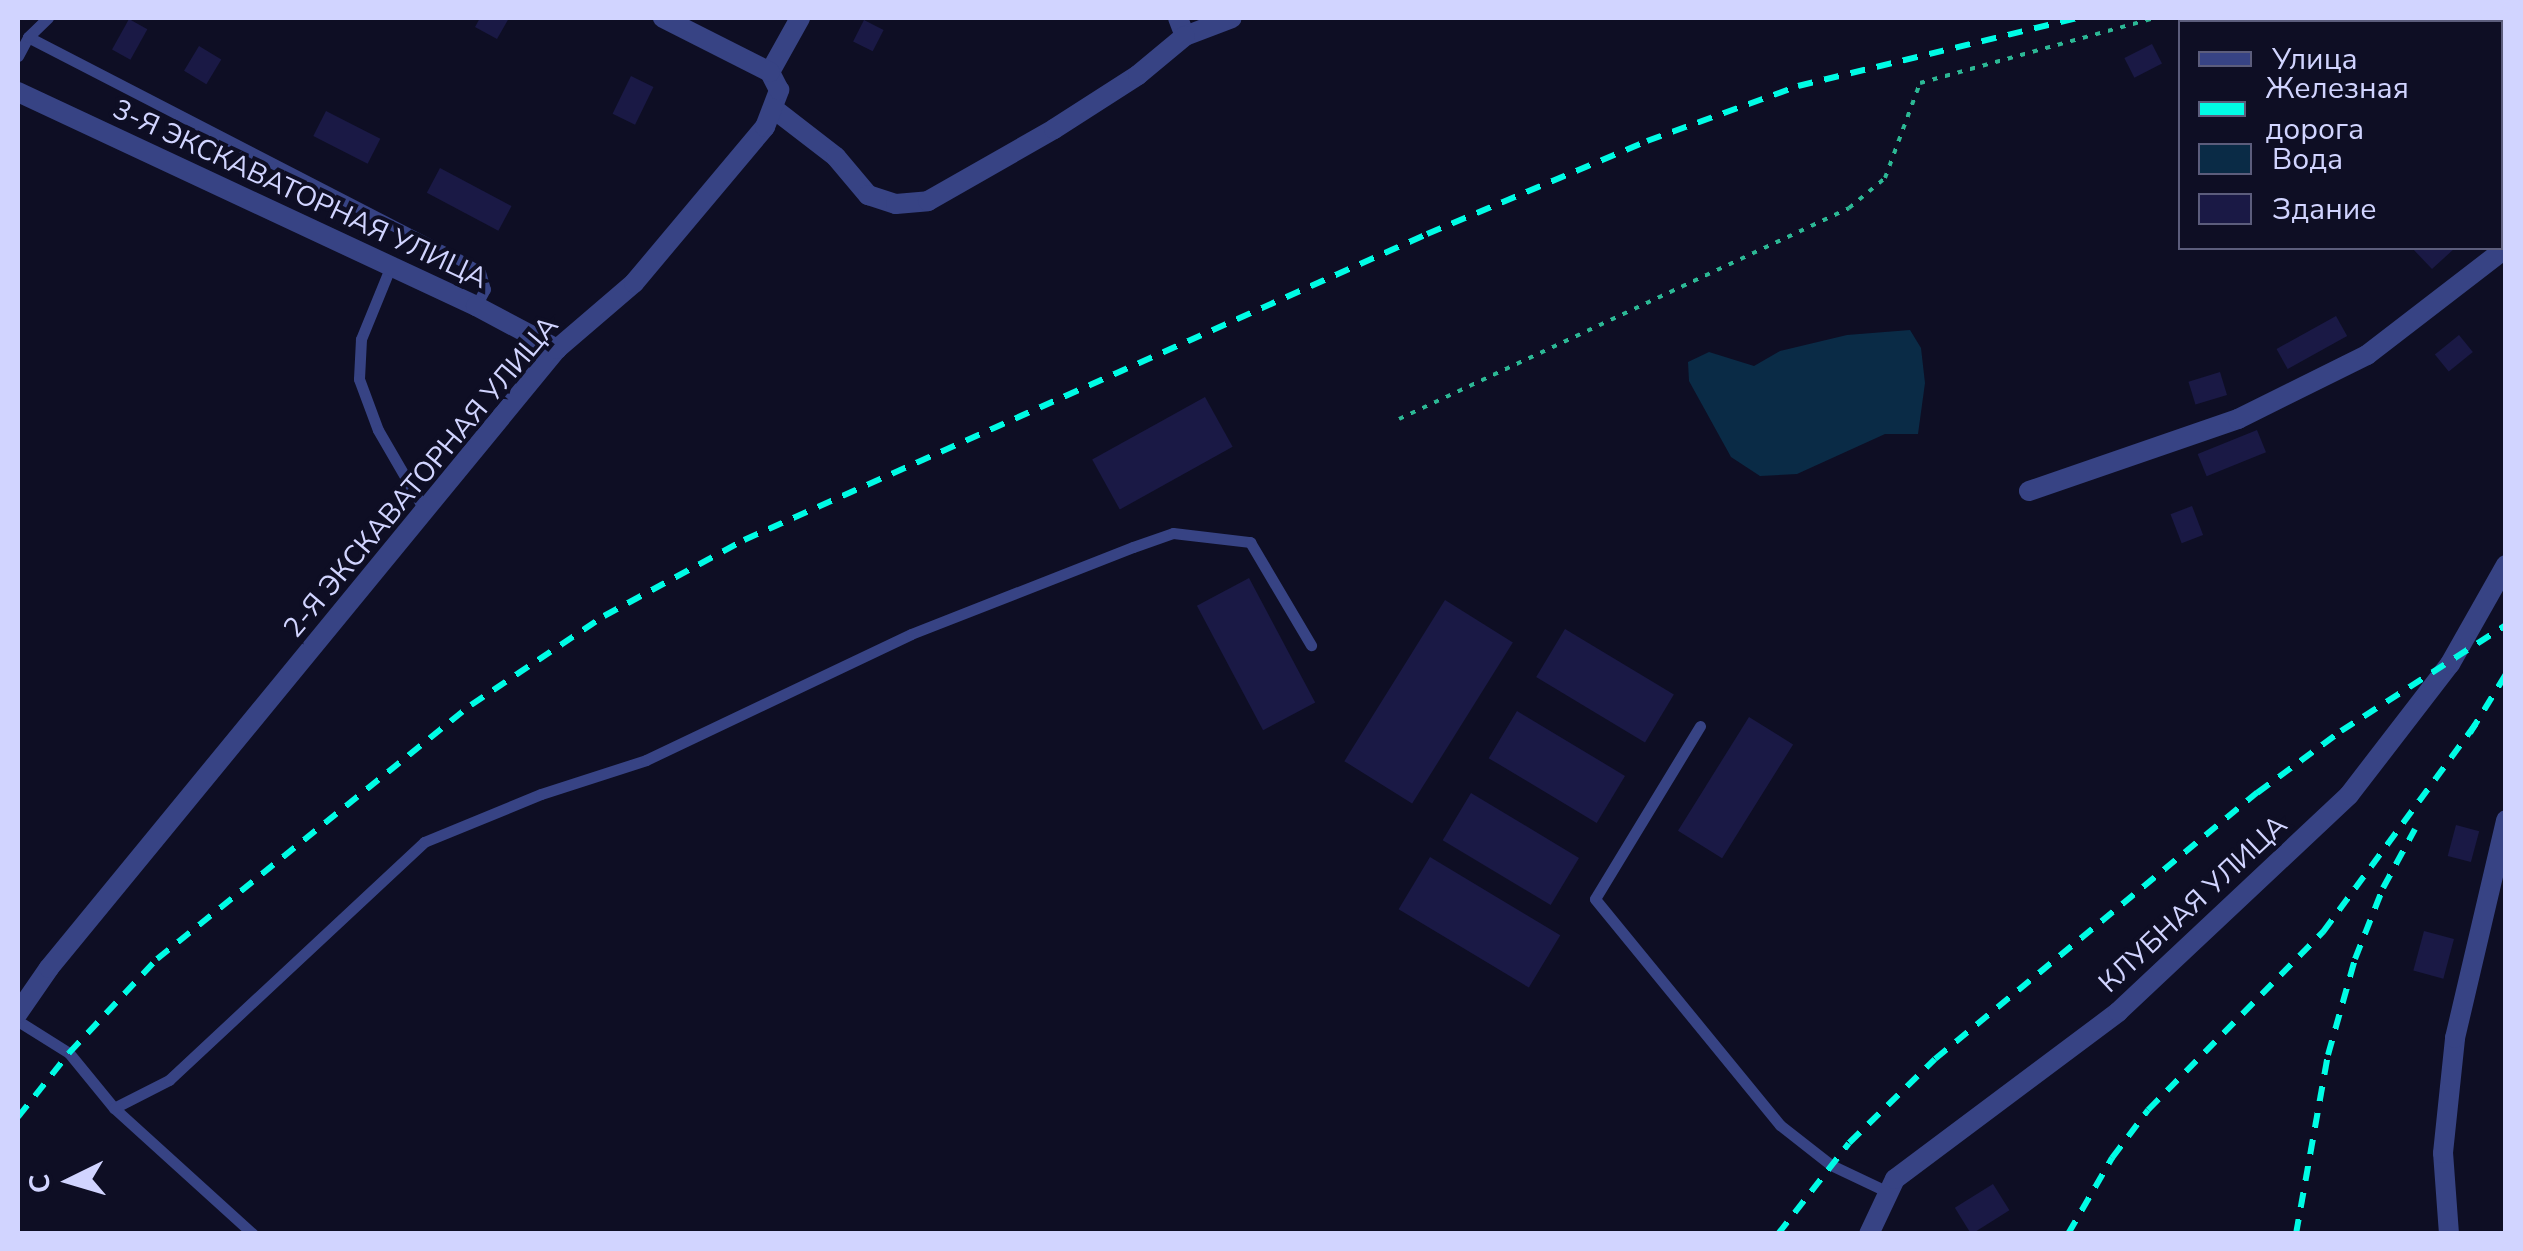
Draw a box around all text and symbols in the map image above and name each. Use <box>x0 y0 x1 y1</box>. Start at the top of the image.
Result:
legend <box>2178 20 2503 250</box>
text: Улица <box>2272 39 2358 80</box>
text: Железная дорога <box>2266 68 2409 150</box>
street label: 3-Я ЭКСКАВАТОРНАЯ УЛИЦА <box>107 92 493 296</box>
text: Вода <box>2272 139 2343 180</box>
text: Здание <box>2272 189 2377 230</box>
street label: 2-Я ЭКСКАВАТОРНАЯ УЛИЦА <box>277 309 565 645</box>
street label: КЛУБНАЯ УЛИЦА <box>2092 808 2294 1000</box>
north arrow <box>20 1131 120 1231</box>
text: С <box>20 1172 60 1195</box>

